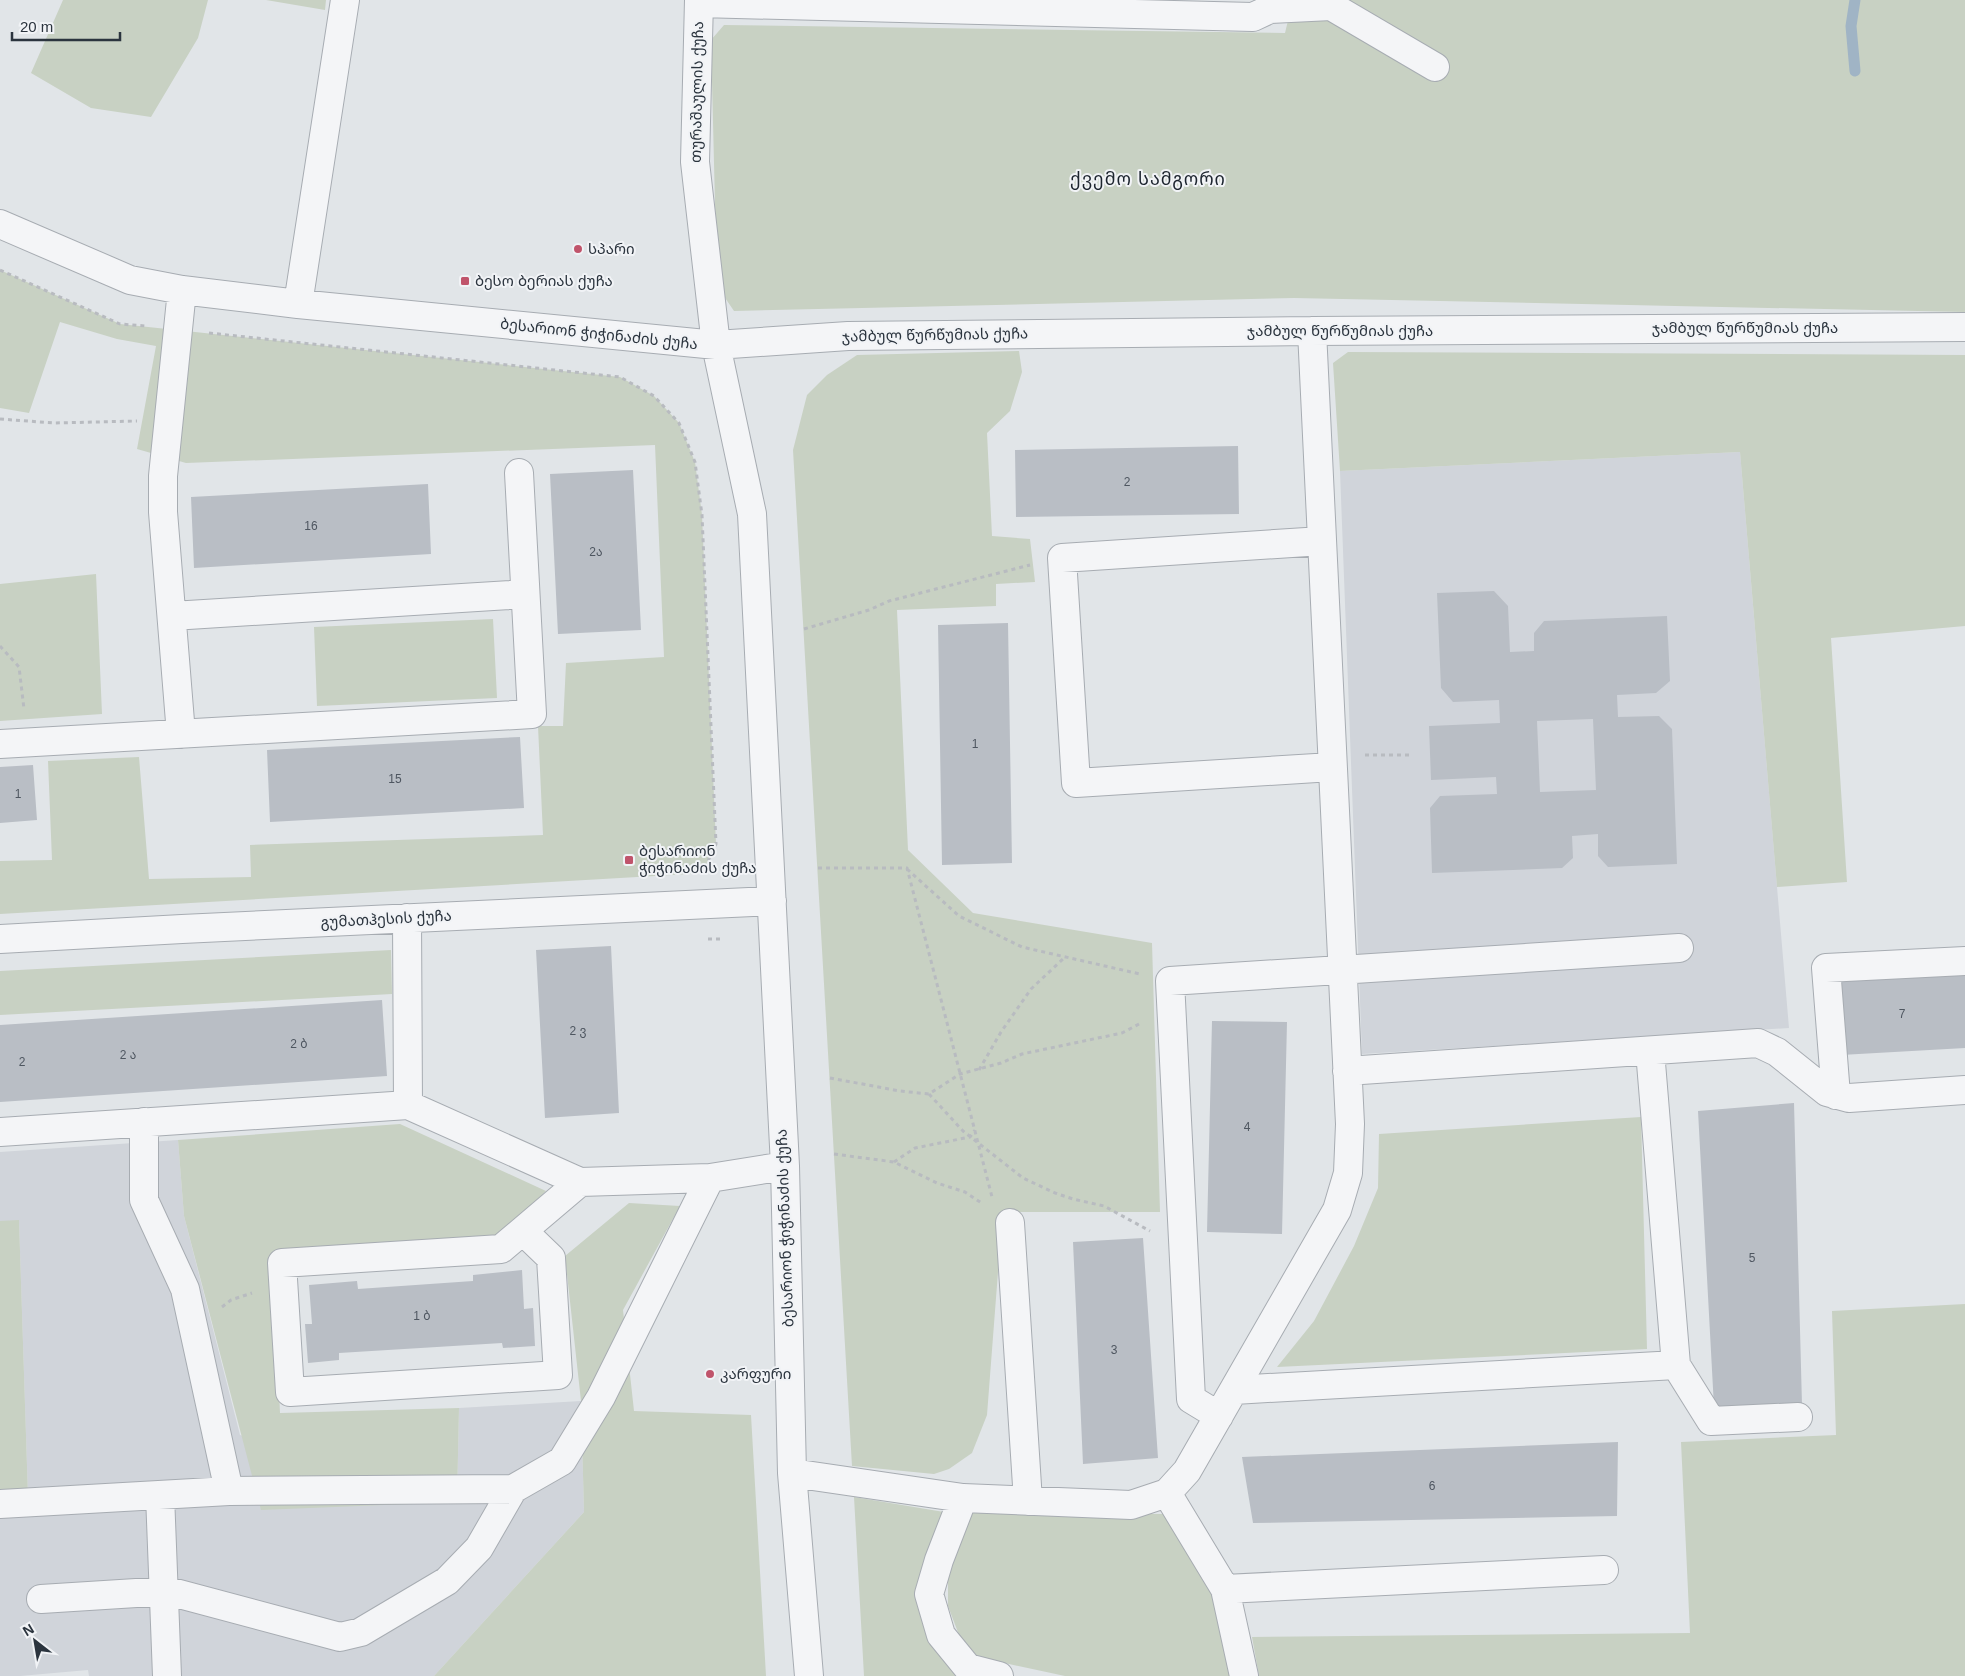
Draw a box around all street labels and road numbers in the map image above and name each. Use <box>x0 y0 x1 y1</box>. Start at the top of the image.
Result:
street label: თურაშაულის ქუჩა <box>687 21 707 163</box>
street label: ბესარიონ ჭიჭინაძის ქუჩა <box>499 315 699 353</box>
street label: ჯამბულ წურწუმიას ქუჩა <box>1652 319 1838 337</box>
street label: ჯამბულ წურწუმიას ქუჩა <box>1247 322 1433 340</box>
street label: ჯამბულ წურწუმიას ქუჩა <box>842 324 1028 346</box>
street label: გუმათჰესის ქუჩა <box>320 907 452 931</box>
street label: ბესარიონ ჭიჭინაძის ქუჩა <box>773 1129 797 1327</box>

